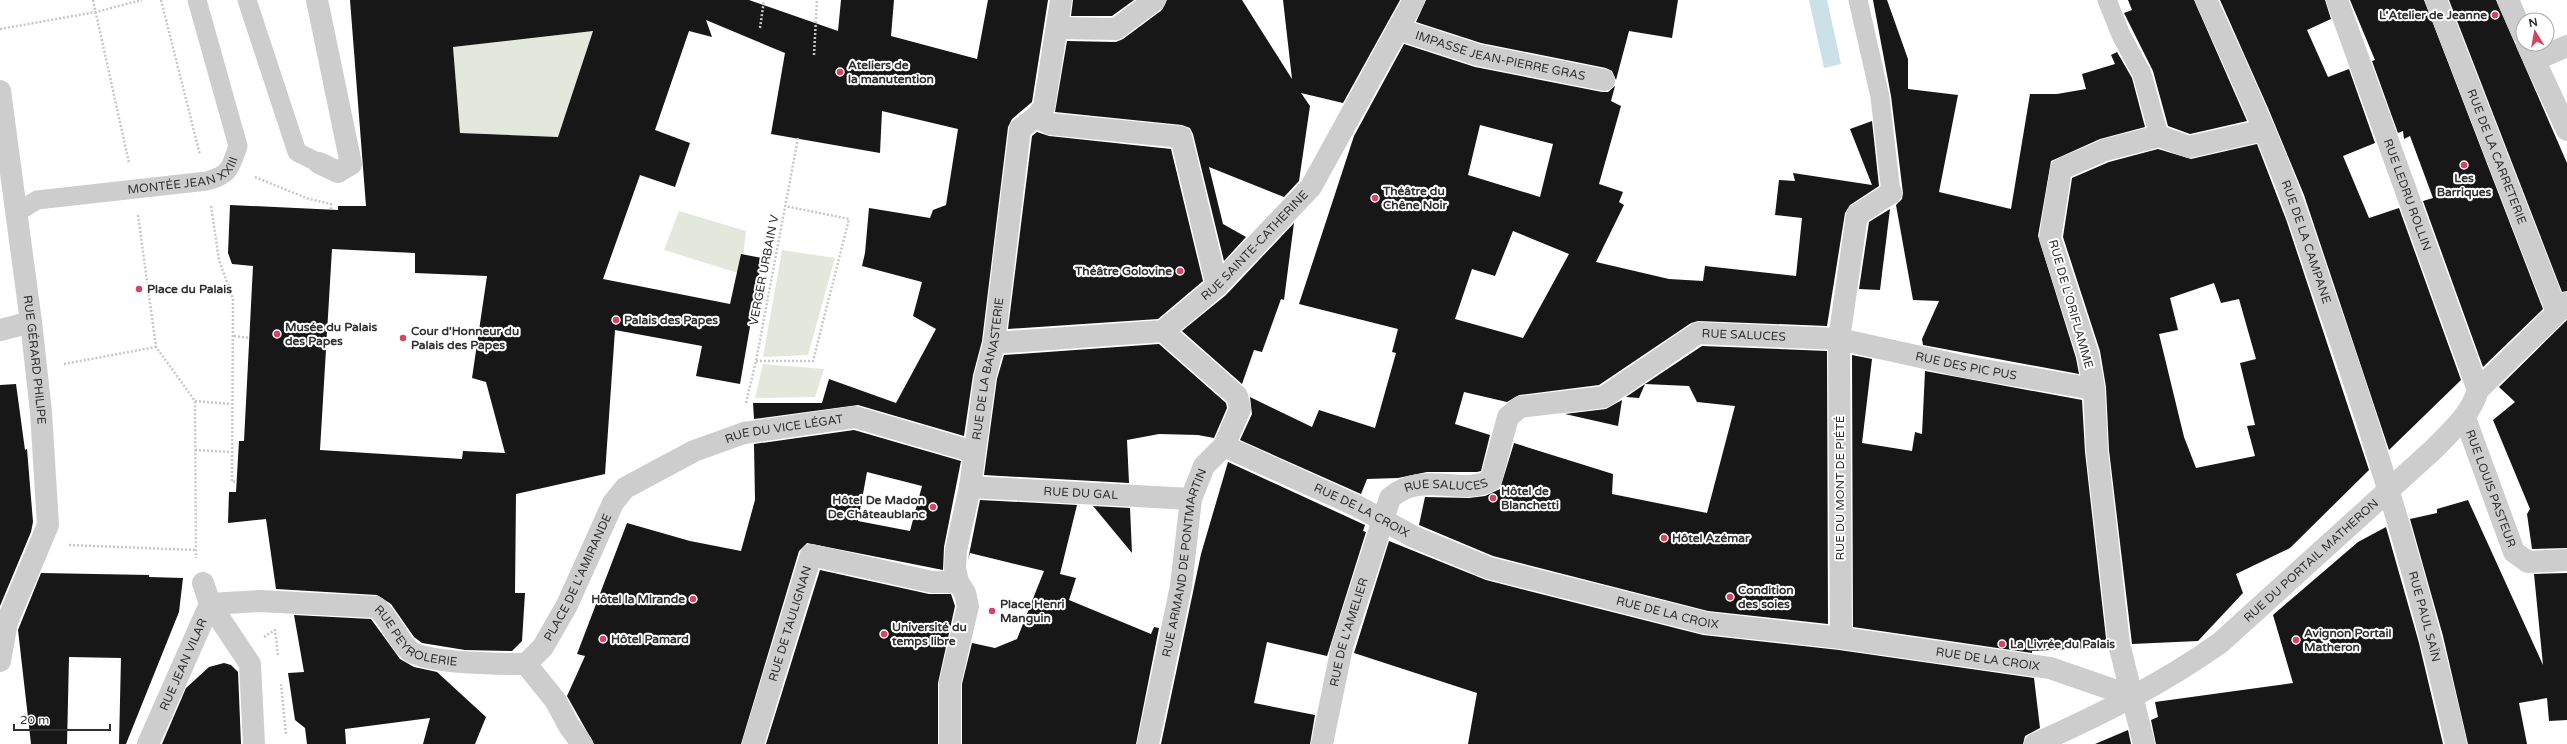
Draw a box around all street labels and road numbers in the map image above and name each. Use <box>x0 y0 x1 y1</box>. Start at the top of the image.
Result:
street label: IMPASSE JEAN-PIERRE GRAS <box>1413 28 1587 83</box>
street label: RUE DE LA CARRETERIE <box>2464 87 2529 226</box>
street label: RUE LEDRU ROLLIN <box>2381 137 2434 253</box>
street label: MONTÉE JEAN XXIII <box>127 155 241 197</box>
street label: RUE DE LA CAMPANE <box>2278 178 2334 306</box>
street label: RUE SAINTE-CATHERINE <box>1198 187 1311 303</box>
street label: VERGER URBAIN V <box>746 213 782 326</box>
street label: RUE DE L'ORIFLAMME <box>2046 238 2096 370</box>
street label: RUE GÉRARD PHILIPE <box>20 294 49 425</box>
street label: RUE DE LA BANASTERIE <box>969 296 1007 441</box>
street label: RUE SALUCES <box>1701 326 1786 344</box>
street label: RUE DES PIC PUS <box>1914 349 2018 383</box>
street label: RUE DU VICE LÉGAT <box>723 412 845 446</box>
street label: RUE DU MONT DE PIÉTÉ <box>1833 415 1847 560</box>
street label: RUE LOUIS PASTEUR <box>2463 428 2519 549</box>
street label: RUE ARMAND DE PONTMARTIN <box>1159 466 1209 658</box>
street label: RUE SALUCES <box>1402 475 1490 495</box>
street label: RUE DE LA CROIX <box>1312 481 1412 540</box>
street label: RUE DU GAL <box>1043 484 1119 502</box>
street label: RUE DU PORTAIL MATHERON <box>2241 496 2381 625</box>
street label: PLACE DE L'AMIRANDE <box>541 511 614 644</box>
street label: RUE DE TAULIGNAN <box>766 564 814 683</box>
street label: RUE PAUL SAÏN <box>2406 570 2443 663</box>
street label: RUE DE L'AMELIER <box>1327 576 1371 688</box>
street label: RUE DE LA CROIX <box>1615 594 1719 631</box>
street label: RUE PEYROLERIE <box>372 602 458 669</box>
street label: RUE JEAN VILAR <box>157 616 210 713</box>
street label: RUE DE LA CROIX <box>1935 645 2041 673</box>

